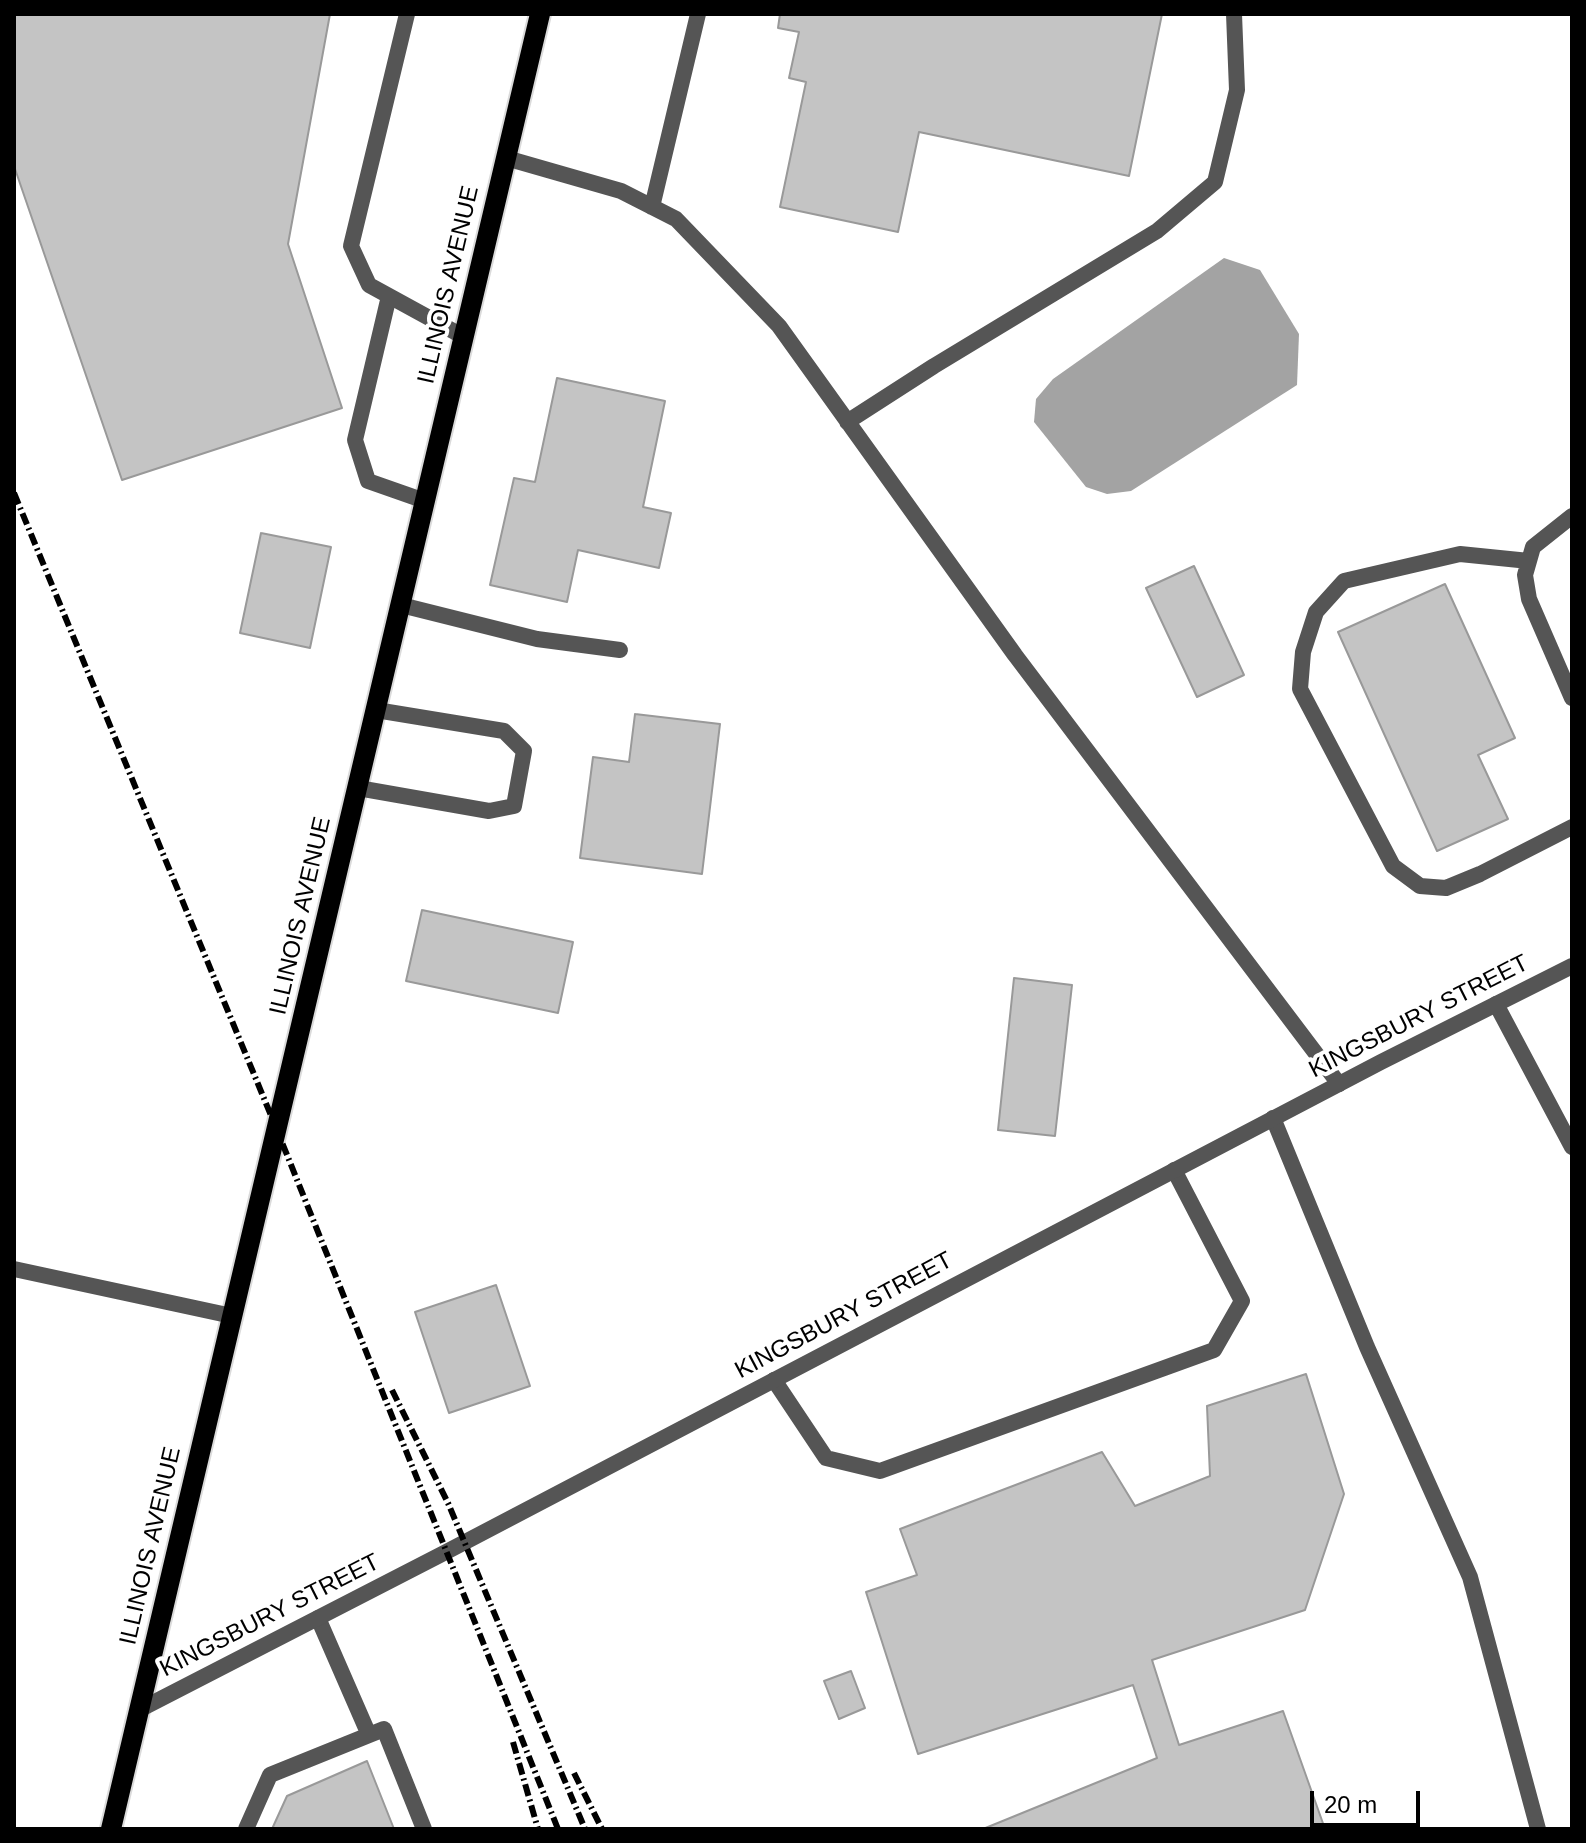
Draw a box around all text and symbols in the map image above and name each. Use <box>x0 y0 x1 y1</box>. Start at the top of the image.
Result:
street label: ILLINOIS AVENUE <box>412 183 486 387</box>
street label: ILLINOIS AVENUE <box>264 814 338 1018</box>
street label: KINGSBURY STREET <box>1305 949 1533 1085</box>
street label: KINGSBURY STREET <box>730 1246 958 1386</box>
street label: ILLINOIS AVENUE <box>114 1444 188 1648</box>
street label: KINGSBURY STREET <box>156 1548 384 1684</box>
scale bar <box>1314 1775 1424 1825</box>
text: 20 m <box>1324 1791 1377 1818</box>

